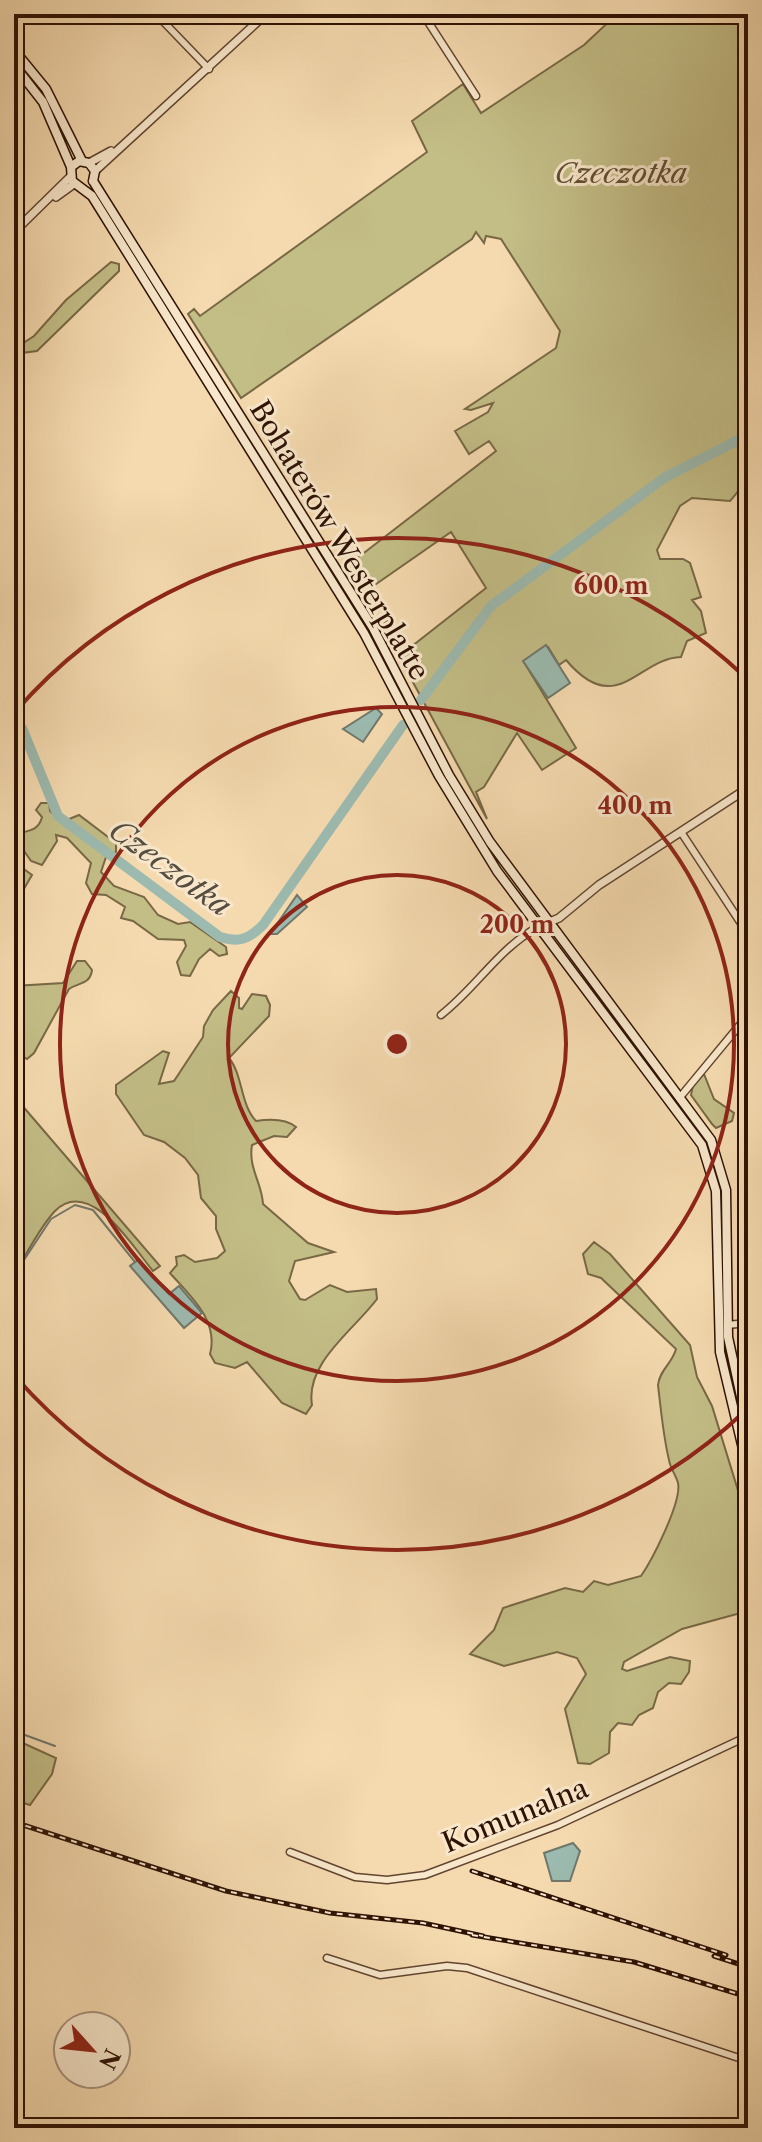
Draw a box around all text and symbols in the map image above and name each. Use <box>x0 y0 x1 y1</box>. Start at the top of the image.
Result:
park label: Czeczotka <box>555 156 687 190</box>
street label: Bohaterów Westerplatte <box>243 394 437 686</box>
text: 600 m <box>574 571 648 600</box>
text: 400 m <box>598 791 672 820</box>
water label: Czeczotka <box>102 811 239 924</box>
text: 200 m <box>480 910 554 939</box>
centre of rings <box>383 1030 411 1058</box>
street label: Komunalna <box>437 1770 593 1860</box>
north arrow <box>52 2010 132 2090</box>
text: N <box>93 2044 126 2074</box>

